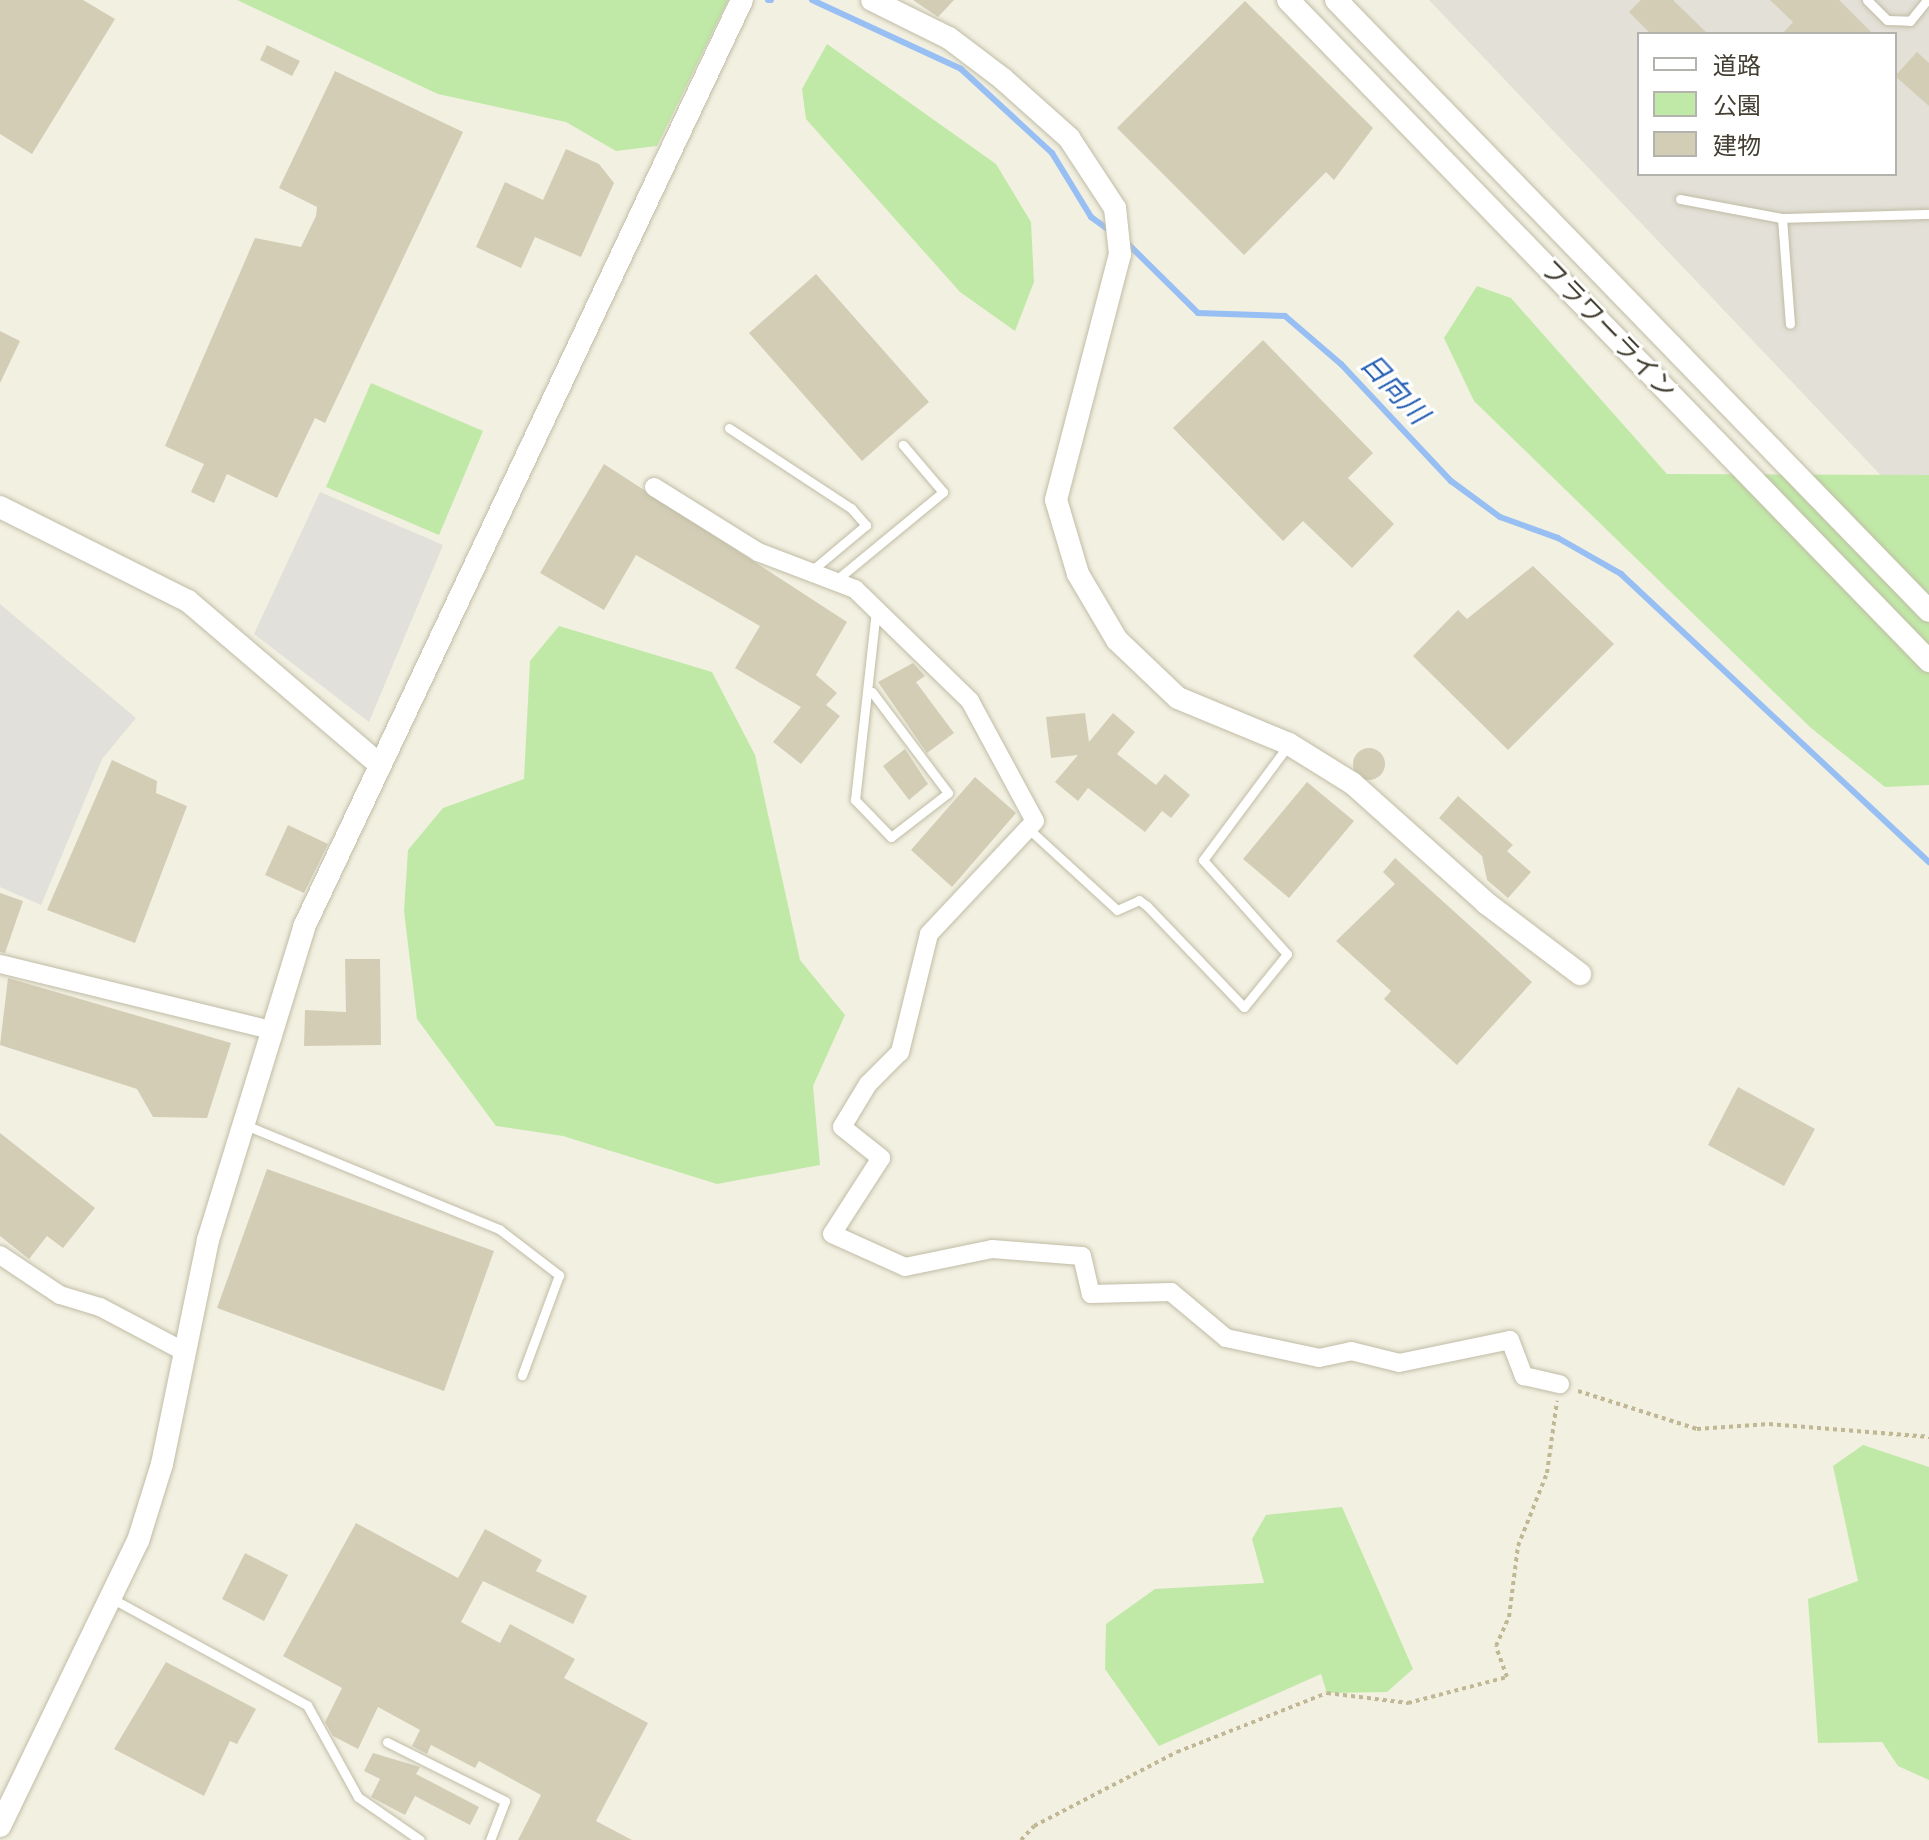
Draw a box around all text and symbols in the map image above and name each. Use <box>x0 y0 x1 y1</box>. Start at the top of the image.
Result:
legend <box>1637 32 1897 176</box>
text: 道路 <box>1713 50 1761 82</box>
text: 公園 <box>1713 90 1761 122</box>
text: 建物 <box>1713 130 1761 162</box>
street label: フラワーライン <box>1534 254 1682 406</box>
water label: 日向川 <box>1353 347 1435 431</box>

